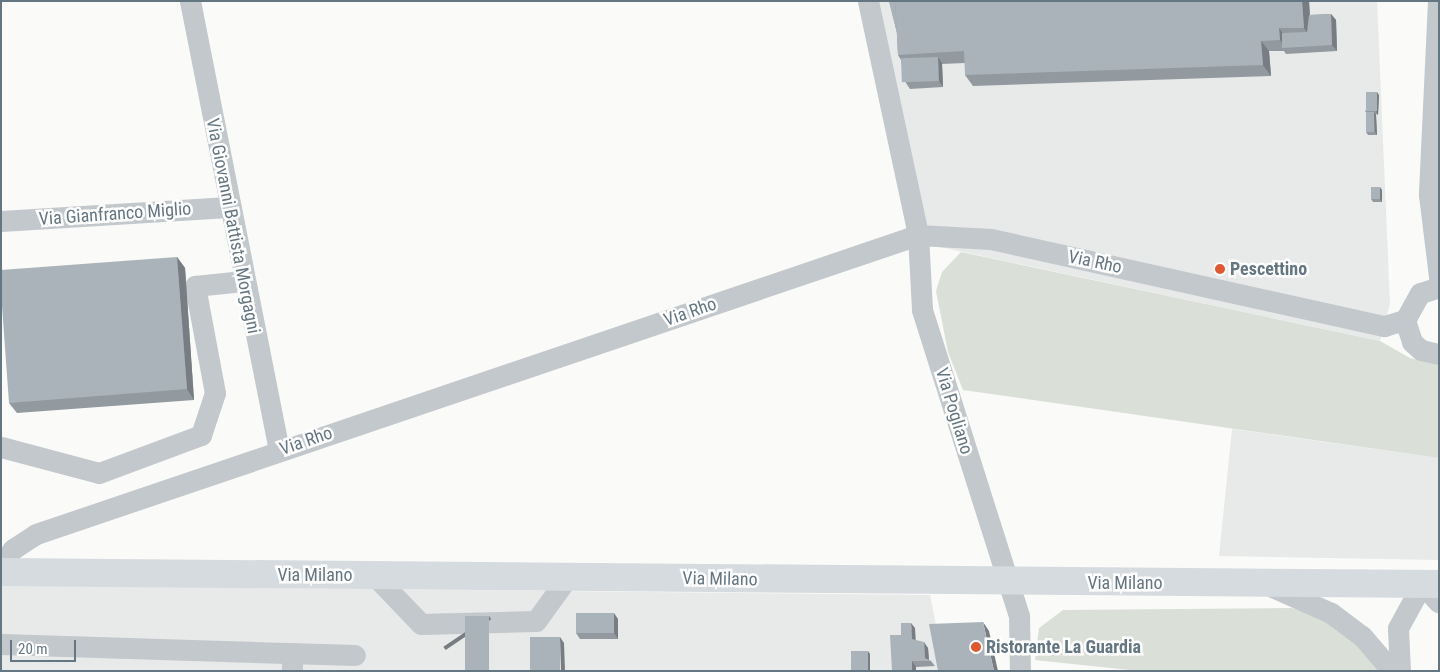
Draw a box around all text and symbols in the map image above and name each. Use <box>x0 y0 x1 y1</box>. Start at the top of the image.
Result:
street label: Via Giovanni Battista Morgagni <box>201 116 265 336</box>
street label: Via Gianfranco Miglio <box>38 198 192 230</box>
street label: Via Rho <box>1066 246 1124 278</box>
place label: Pescettino <box>1230 258 1307 280</box>
marker: Pescettino <box>1214 263 1226 275</box>
street label: Via Rho <box>661 293 719 331</box>
street label: Via Pogliano <box>931 365 977 457</box>
street label: Via Rho <box>277 422 335 460</box>
street label: Via Milano <box>277 564 353 586</box>
street label: Via Milano <box>682 568 758 590</box>
street label: Via Milano <box>1087 572 1163 594</box>
scale bar <box>12 630 79 662</box>
place label: Ristorante La Guardia <box>986 636 1141 658</box>
text: 20 m <box>18 640 48 658</box>
marker: Ristorante La Guardia <box>970 641 982 653</box>

